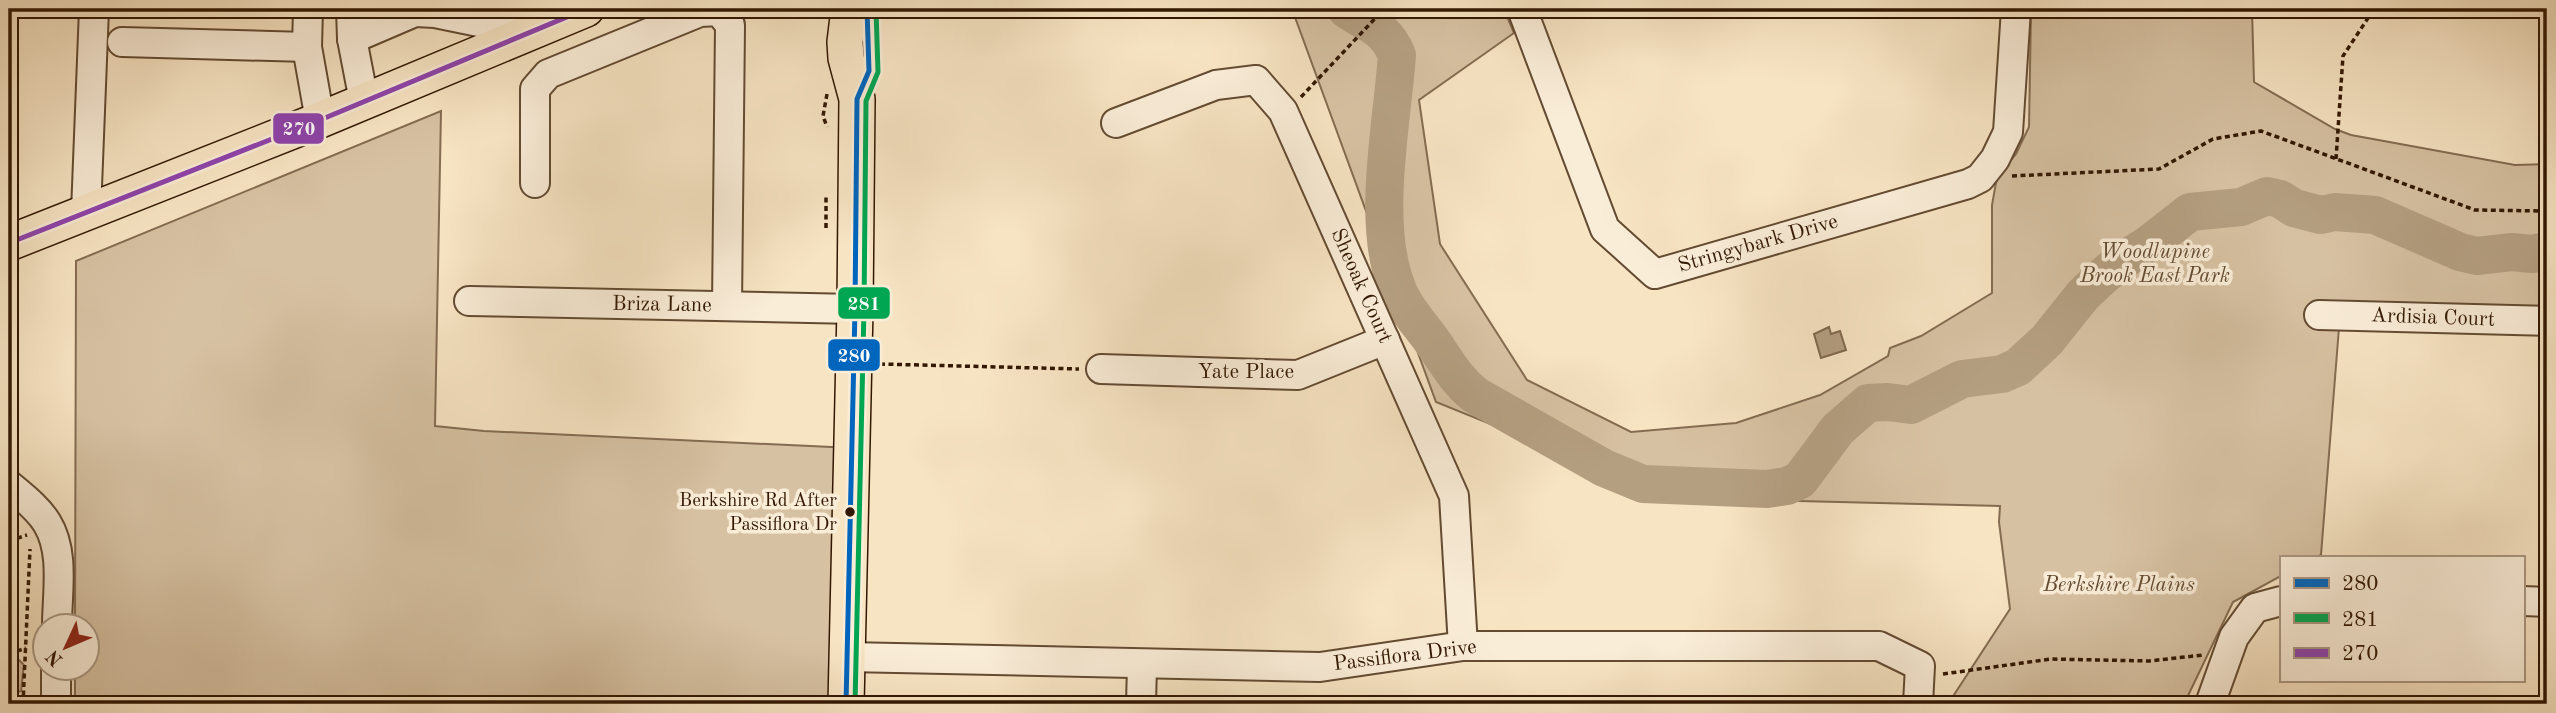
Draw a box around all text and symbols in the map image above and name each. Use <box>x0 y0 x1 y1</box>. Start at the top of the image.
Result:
line badge: 270 <box>272 112 325 145</box>
text: 270 <box>282 121 316 140</box>
street label: Stringybark Drive <box>1676 211 1840 277</box>
street label: Sheoak Court <box>1326 225 1396 347</box>
park label: Woodlupine Brook East Park <box>2079 242 2230 287</box>
line badge: 281 <box>837 286 891 320</box>
street label: Briza Lane <box>612 294 712 316</box>
text: 281 <box>847 296 881 315</box>
street label: Ardisia Court <box>2371 305 2495 331</box>
line badge: 280 <box>827 338 881 372</box>
text: 280 <box>837 348 871 367</box>
street label: Yate Place <box>1198 362 1294 383</box>
place label: Berkshire Rd After Passiflora Dr <box>679 492 837 535</box>
marker: Berkshire Rd After Passiflora Dr <box>843 505 857 519</box>
legend <box>2280 556 2524 682</box>
text: 280 <box>2342 574 2379 595</box>
park label: Berkshire Plains <box>2042 575 2195 596</box>
text: 281 <box>2342 610 2379 631</box>
north arrow <box>32 612 102 682</box>
street label: Passiflora Drive <box>1332 637 1478 675</box>
text: 270 <box>2342 644 2379 665</box>
text: N <box>43 645 67 669</box>

